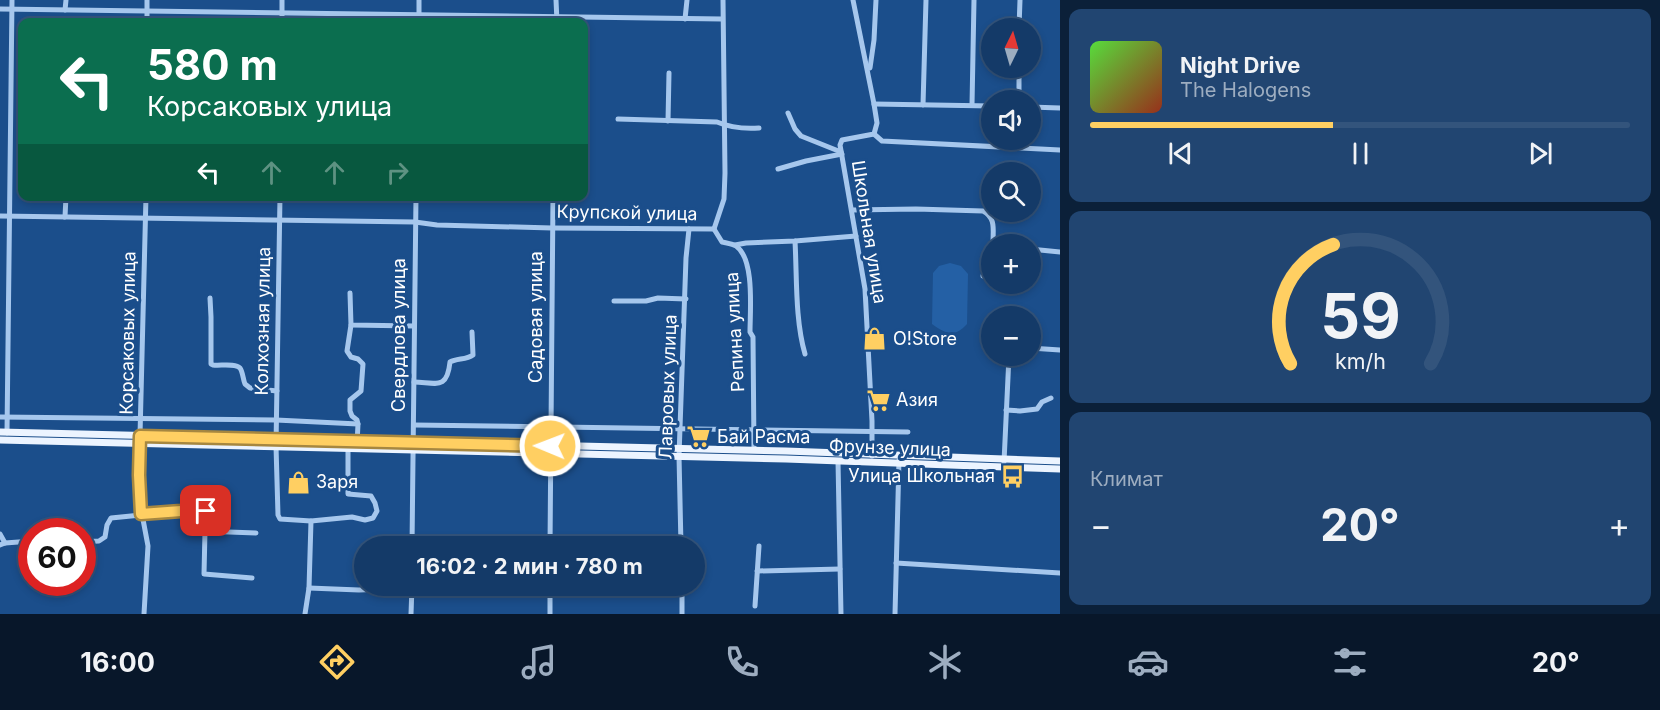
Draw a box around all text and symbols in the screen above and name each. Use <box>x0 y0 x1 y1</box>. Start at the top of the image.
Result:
north arrow <box>981 18 1041 78</box>
map controls <box>981 18 1041 366</box>
text: 580 m <box>147 39 278 90</box>
icon: left <box>48 42 126 120</box>
text: Night Drive <box>1180 52 1300 78</box>
text: The Halogens <box>1180 78 1311 102</box>
text: Корсаковых улица <box>147 90 392 123</box>
button: sound <box>981 90 1041 150</box>
icon: previous <box>1164 137 1197 170</box>
icon: pause <box>1344 137 1377 170</box>
icon: next <box>1524 137 1557 170</box>
icon: left <box>192 156 225 189</box>
icon: ahead <box>255 156 288 189</box>
icon: ahead <box>318 156 351 189</box>
icon: right <box>381 156 414 189</box>
street label: Школьная улица <box>848 159 891 305</box>
button: search <box>981 162 1041 222</box>
street label: Крупской улица <box>556 201 698 224</box>
button: + <box>981 234 1041 294</box>
street label: Колхозная улица <box>251 247 274 395</box>
street label: Корсаковых улица <box>116 251 139 415</box>
street label: Садовая улица <box>525 251 546 383</box>
street label: Свердлова улица <box>388 258 409 412</box>
street label: Репина улица <box>721 272 748 393</box>
text: 59 <box>1320 278 1400 353</box>
button: − <box>981 306 1041 366</box>
street label: Лавровых улица <box>654 314 681 460</box>
shop icon: O!Store <box>862 326 888 352</box>
place label: O!Store <box>893 328 957 349</box>
text: km/h <box>1335 348 1385 374</box>
supermarket icon: Азия <box>865 387 891 413</box>
place label: Азия <box>896 389 938 410</box>
position arrow <box>518 414 582 478</box>
supermarket icon: Бай Расма <box>686 424 712 450</box>
place label: Бай Расма <box>717 426 810 447</box>
street label: Фрунзе улица <box>829 435 951 460</box>
bus stop icon: Улица Школьная <box>1000 463 1026 489</box>
place label: Улица Школьная <box>848 465 995 486</box>
text: Климат <box>1090 467 1163 491</box>
shop icon: Заря <box>285 469 311 495</box>
place label: Заря <box>316 471 358 492</box>
pin <box>180 485 231 536</box>
icon: arrive <box>189 494 222 527</box>
text: 20° <box>1320 497 1400 552</box>
text: − <box>1090 505 1112 545</box>
text: + <box>1608 505 1630 545</box>
speed limit sign: 60 <box>18 518 96 596</box>
text: 16:02 · 2 мин · 780 m <box>416 553 643 579</box>
icon: directions <box>316 641 358 683</box>
icon: music <box>518 641 560 683</box>
icon: phone <box>721 641 763 683</box>
icon: climate <box>924 641 966 683</box>
icon: car <box>1127 641 1169 683</box>
icon: filters <box>1329 641 1371 683</box>
text: 16:00 <box>80 646 155 679</box>
text: 20° <box>1532 646 1580 679</box>

